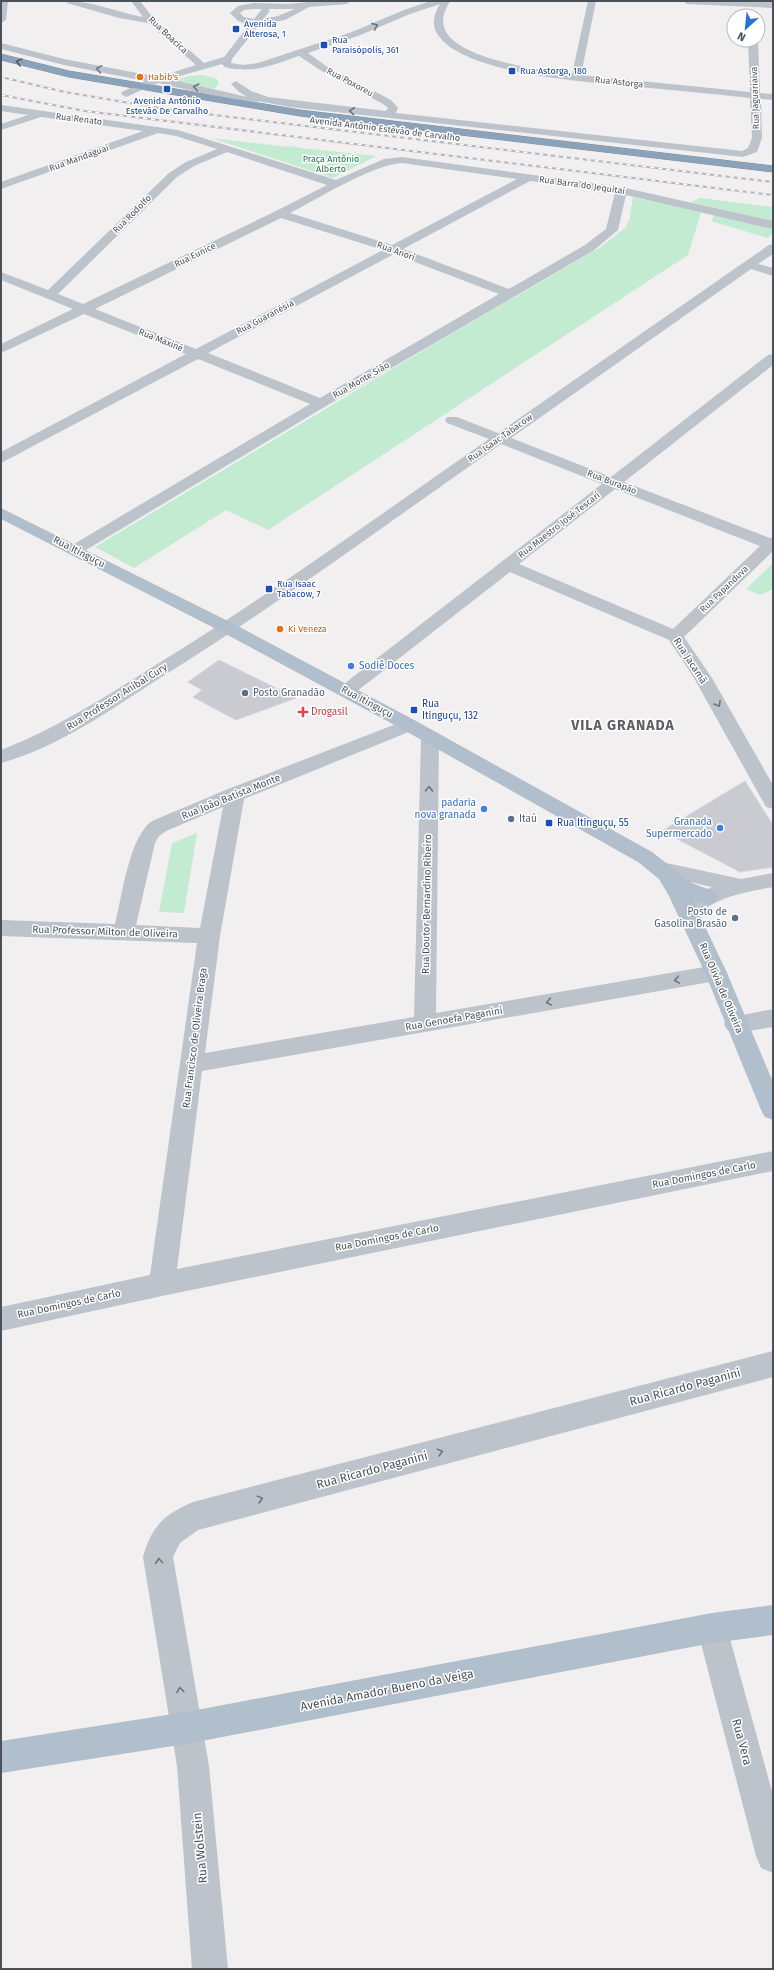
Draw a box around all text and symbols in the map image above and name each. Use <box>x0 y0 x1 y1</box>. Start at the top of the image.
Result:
north arrow <box>726 8 766 48</box>
street label: Rua Boacica <box>147 14 190 56</box>
place label: Avenida Alterosa, 1 <box>244 19 286 39</box>
one-way arrow <box>371 23 379 31</box>
marker: Avenida Alterosa, 1 <box>231 24 241 34</box>
text: N <box>735 29 748 44</box>
place label: Rua Paraisópolis, 361 <box>332 35 399 55</box>
marker: Rua Paraisópolis, 361 <box>319 40 329 50</box>
one-way arrow <box>15 58 22 67</box>
one-way arrow <box>96 66 102 74</box>
street label: Rua Poxoreu <box>325 66 375 98</box>
marker: Rua Astorga, 180 <box>507 66 517 76</box>
place label: Rua Astorga, 180 <box>520 66 587 76</box>
street label: Rua Jaguariaiva <box>749 66 761 130</box>
marker: Habib's <box>135 72 145 82</box>
place label: Habib's <box>148 72 178 82</box>
street label: Rua Astorga <box>594 74 644 90</box>
marker: Avenida Antônio Estevão De Carvalho <box>162 84 172 94</box>
one-way arrow <box>192 84 199 92</box>
place label: Avenida Antônio Estevão De Carvalho <box>126 96 208 116</box>
one-way arrow <box>349 106 355 115</box>
street label: Rua Renato <box>55 111 103 127</box>
street label: Avenida Antônio Estêvão de Carvalho <box>309 115 461 143</box>
street label: Rua Mandaguaí <box>48 142 111 173</box>
park label: Praça Antônio Alberto <box>303 154 359 174</box>
street label: Rua Barra do Jequitaí <box>538 174 626 196</box>
street label: Rua Rodolfo <box>111 193 153 235</box>
street label: Rua Anori <box>376 240 416 262</box>
street label: Rua Eunice <box>173 241 217 269</box>
street label: Rua Guaranésia <box>235 298 296 336</box>
street label: Rua Maxiné <box>137 327 185 353</box>
street label: Rua Monte Sião <box>331 360 391 400</box>
street label: Rua Isaac Tabacow <box>466 412 535 464</box>
street label: Rua Burapão <box>586 468 638 496</box>
street label: Rua Maestro José Tescari <box>516 490 602 560</box>
street label: Rua Itinguçu <box>51 534 107 570</box>
street label: Rua Papanduva <box>698 564 750 614</box>
place label: Rua Isaac Tabacow, 7 <box>277 579 320 599</box>
marker: Rua Isaac Tabacow, 7 <box>264 584 274 594</box>
marker: Ki Veneza <box>275 624 285 634</box>
place label: Ki Veneza <box>288 624 327 634</box>
street label: Rua Jacamã <box>671 636 709 686</box>
street label: Rua Professor Aníbal Cury <box>64 660 170 733</box>
place label: Sodiê Doces <box>359 660 414 672</box>
marker: Sodiê Doces <box>346 661 356 671</box>
street label: Rua Itinguçu <box>339 683 395 721</box>
place label: Posto Granadão <box>253 687 325 699</box>
marker: Posto Granadão <box>240 688 250 698</box>
place label: Rua Itinguçu, 132 <box>422 698 478 722</box>
one-way arrow <box>713 700 720 708</box>
marker: Rua Itinguçu, 132 <box>409 705 419 715</box>
place label: Drogasil <box>311 706 348 718</box>
marker: Drogasil <box>298 707 308 717</box>
district label: VILA GRANADA <box>570 717 675 734</box>
street label: Rua João Batista Monte <box>180 772 282 822</box>
one-way arrow <box>425 786 434 792</box>
place label: padaria nova granada <box>415 797 476 821</box>
marker: padaria nova granada <box>479 804 489 814</box>
place label: Itaú <box>519 812 537 825</box>
marker: Itaú <box>506 814 516 824</box>
place label: Granada Supermercado <box>646 816 712 840</box>
place label: Rua Itinguçu, 55 <box>557 817 629 829</box>
marker: Rua Itinguçu, 55 <box>544 818 554 828</box>
marker: Granada Supermercado <box>715 823 725 833</box>
street label: Rua Doutor Bernardino Ribeiro <box>420 834 434 974</box>
place label: Posto de Gasolina Brasão <box>654 906 727 930</box>
marker: Posto de Gasolina Brasão <box>730 913 740 923</box>
street label: Rua Professor Milton de Oliveira <box>32 923 178 941</box>
street label: Rua Olívia de Oliveira <box>696 940 746 1035</box>
street label: Rua Francisco de Oliveira Braga <box>180 967 210 1109</box>
one-way arrow <box>674 975 680 984</box>
one-way arrow <box>546 998 552 1006</box>
street label: Rua Genoefa Paganini <box>404 1005 504 1033</box>
street label: Rua Domingos de Carlo <box>651 1159 757 1191</box>
street label: Rua Domingos de Carlo <box>334 1222 440 1254</box>
street label: Rua Domingos de Carlo <box>16 1287 122 1321</box>
street label: Rua Ricardo Paganini <box>628 1365 742 1409</box>
street label: Rua Ricardo Paganini <box>315 1448 429 1492</box>
one-way arrow <box>436 1448 443 1457</box>
one-way arrow <box>256 1495 263 1504</box>
one-way arrow <box>155 1558 164 1564</box>
street label: Avenida Amador Bueno da Veiga <box>299 1666 475 1714</box>
one-way arrow <box>176 1687 184 1693</box>
street label: Rua Vera <box>729 1717 755 1767</box>
street label: Rua Wolstein <box>190 1812 210 1884</box>

